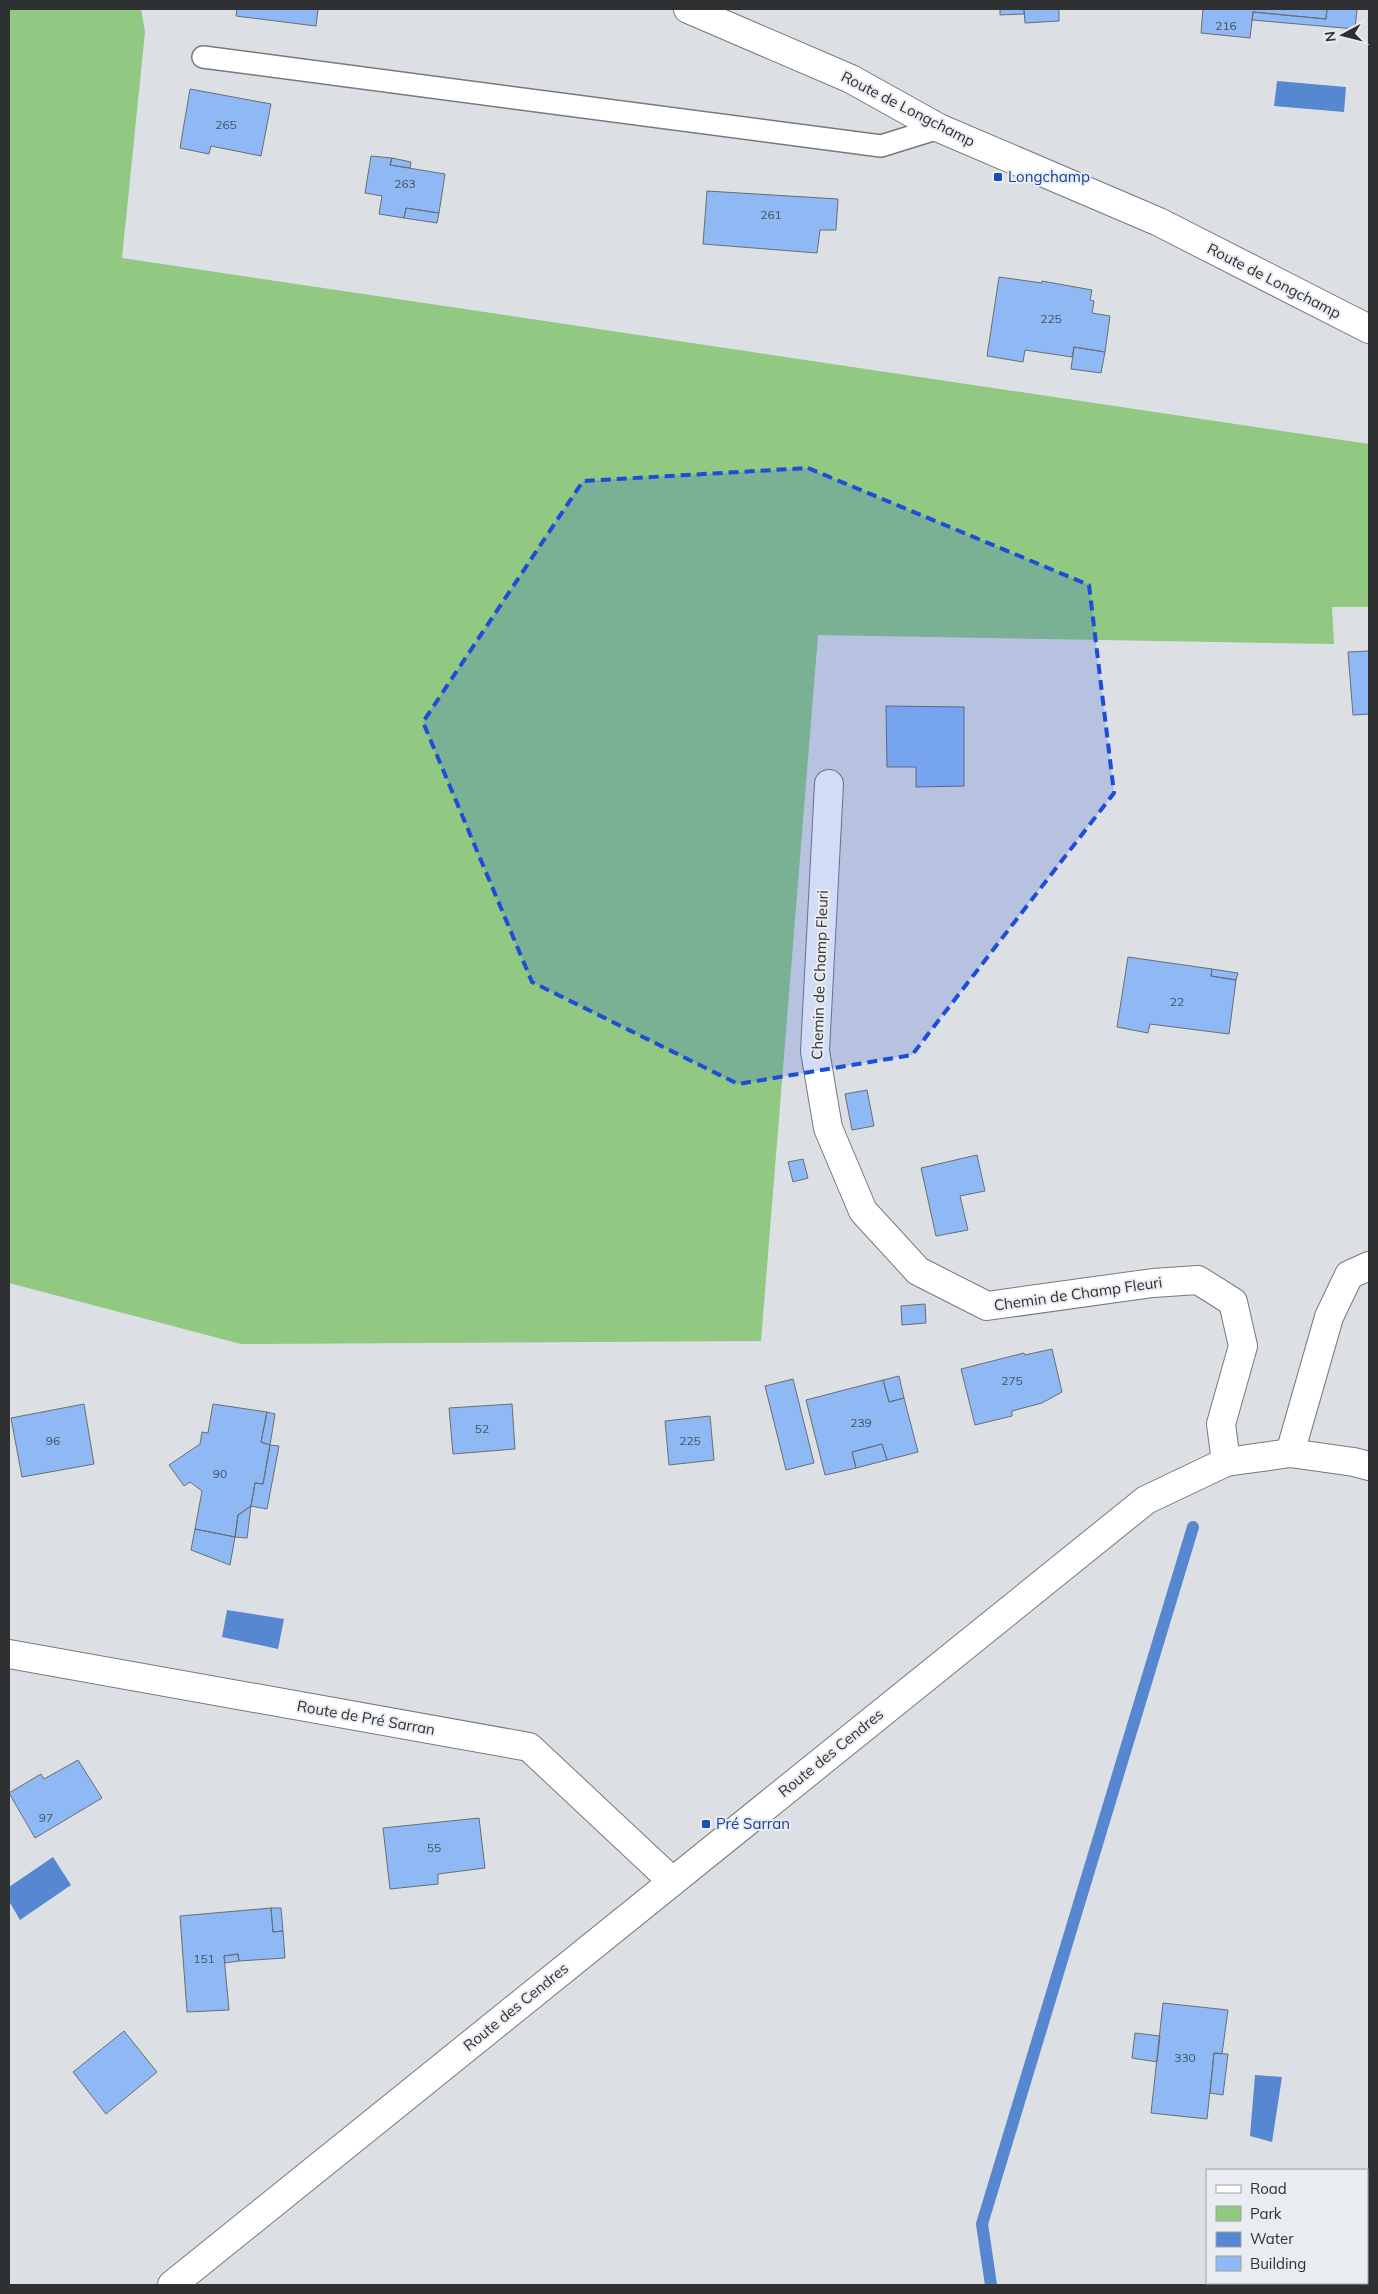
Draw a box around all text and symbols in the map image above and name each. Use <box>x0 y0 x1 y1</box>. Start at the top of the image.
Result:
north arrow <box>1318 10 1368 60</box>
house number: 216 <box>1215 18 1237 33</box>
text: N <box>1321 30 1340 43</box>
street label: Route de Longchamp <box>838 67 978 151</box>
house number: 265 <box>215 117 237 132</box>
place label: Longchamp <box>1008 167 1090 186</box>
marker: Longchamp <box>992 171 1004 183</box>
house number: 263 <box>394 176 416 191</box>
house number: 261 <box>760 207 782 222</box>
street label: Route de Longchamp <box>1204 239 1344 323</box>
house number: 225 <box>1040 311 1062 326</box>
street label: Chemin de Champ Fleuri <box>807 890 832 1060</box>
house number: 22 <box>1170 994 1184 1009</box>
street label: Chemin de Champ Fleuri <box>993 1272 1163 1315</box>
house number: 275 <box>1001 1373 1023 1388</box>
house number: 239 <box>850 1415 872 1430</box>
house number: 52 <box>475 1421 489 1436</box>
house number: 96 <box>46 1433 60 1448</box>
house number: 225 <box>679 1433 701 1448</box>
house number: 90 <box>213 1466 227 1481</box>
street label: Route de Pré Sarran <box>296 1696 437 1739</box>
street label: Route des Cendres <box>774 1704 887 1801</box>
house number: 97 <box>39 1810 53 1825</box>
place label: Pré Sarran <box>716 1814 790 1833</box>
marker: Pré Sarran <box>700 1818 712 1830</box>
house number: 55 <box>427 1840 441 1855</box>
house number: 151 <box>193 1951 215 1966</box>
street label: Route des Cendres <box>459 1958 572 2055</box>
house number: 330 <box>1174 2050 1196 2065</box>
legend <box>1206 2169 1368 2284</box>
text: Road <box>1250 2179 1287 2198</box>
text: Park <box>1250 2204 1282 2223</box>
text: Water <box>1250 2229 1294 2248</box>
text: Building <box>1250 2254 1306 2273</box>

